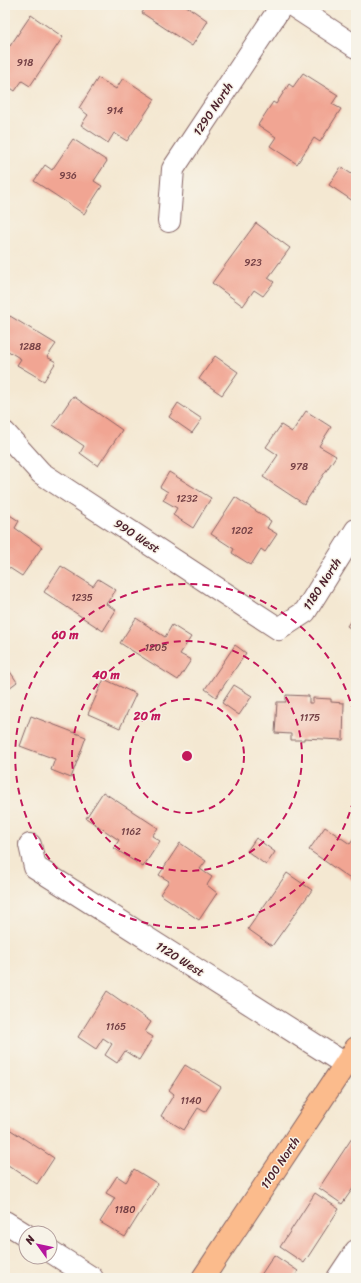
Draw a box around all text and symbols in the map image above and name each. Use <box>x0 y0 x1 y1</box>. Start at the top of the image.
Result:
house number: 918 <box>17 54 33 72</box>
street label: 1290 North <box>187 78 239 140</box>
house number: 914 <box>107 102 123 120</box>
house number: 936 <box>59 167 77 185</box>
house number: 923 <box>244 254 262 272</box>
house number: 1288 <box>19 338 41 356</box>
house number: 978 <box>290 458 308 476</box>
house number: 1232 <box>176 490 198 508</box>
street label: 990 West <box>109 513 165 559</box>
house number: 1202 <box>231 522 253 540</box>
street label: 1180 North <box>297 553 347 615</box>
house number: 1235 <box>71 589 93 607</box>
text: 60 m <box>51 624 79 646</box>
house number: 1205 <box>145 639 167 657</box>
text: 40 m <box>91 664 120 686</box>
text: 20 m <box>133 705 161 727</box>
house number: 1175 <box>300 709 320 727</box>
centre of rings <box>180 749 194 763</box>
house number: 1162 <box>121 823 141 841</box>
street label: 1120 West <box>151 935 209 983</box>
house number: 1165 <box>106 1018 126 1036</box>
house number: 1140 <box>180 1092 202 1110</box>
street label: 1100 North <box>254 1132 306 1194</box>
house number: 1180 <box>115 1201 135 1219</box>
north arrow <box>18 1225 58 1265</box>
text: N <box>19 1231 40 1249</box>

